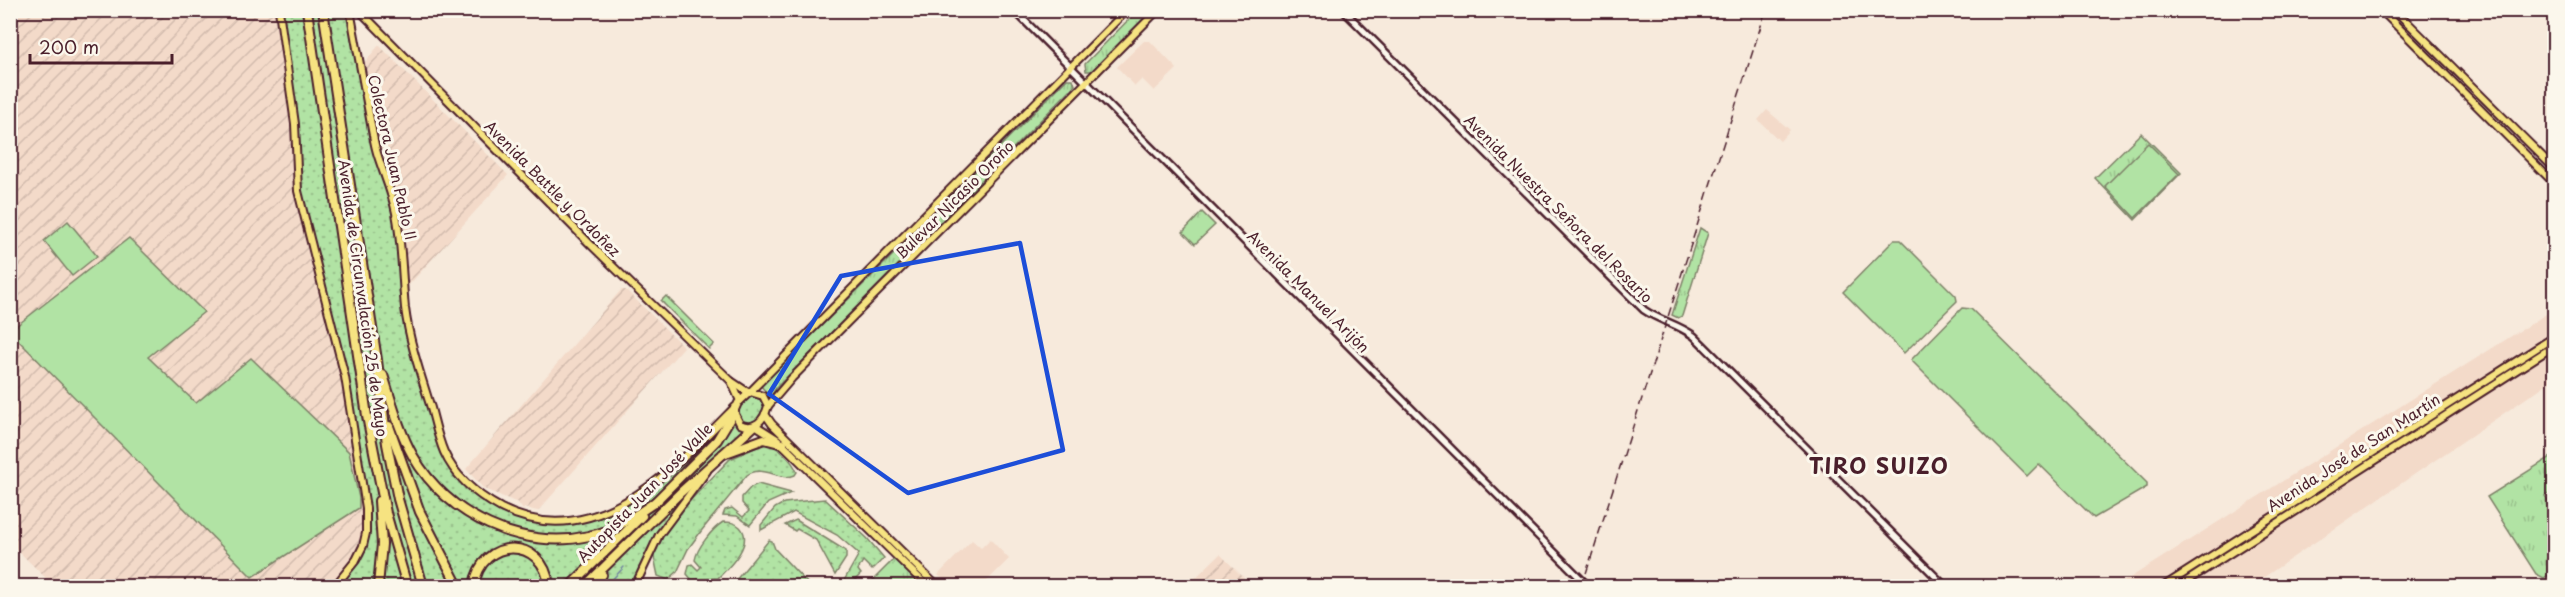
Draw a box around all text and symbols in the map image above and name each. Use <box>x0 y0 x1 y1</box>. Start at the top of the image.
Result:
scale bar <box>30 27 172 65</box>
text: 200 m <box>39 33 99 60</box>
street label: Colectora Juan Pablo II <box>363 72 423 242</box>
street label: Avenida Nuestra Señora del Rosario <box>1459 108 1659 308</box>
street label: Avenida Battle y Ordoñez <box>480 115 626 261</box>
street label: Bulevar Nicasio Oroño <box>889 134 1019 264</box>
street label: Avenida de Circunvalación 25 de Mayo <box>333 158 395 438</box>
street label: Avenida Manuel Arijón <box>1243 225 1375 357</box>
street label: Avenida José de San Martín <box>2262 387 2444 517</box>
street label: Autopista Juan José Valle <box>571 417 717 567</box>
district label: TIRO SUIZO <box>1809 449 1949 481</box>

